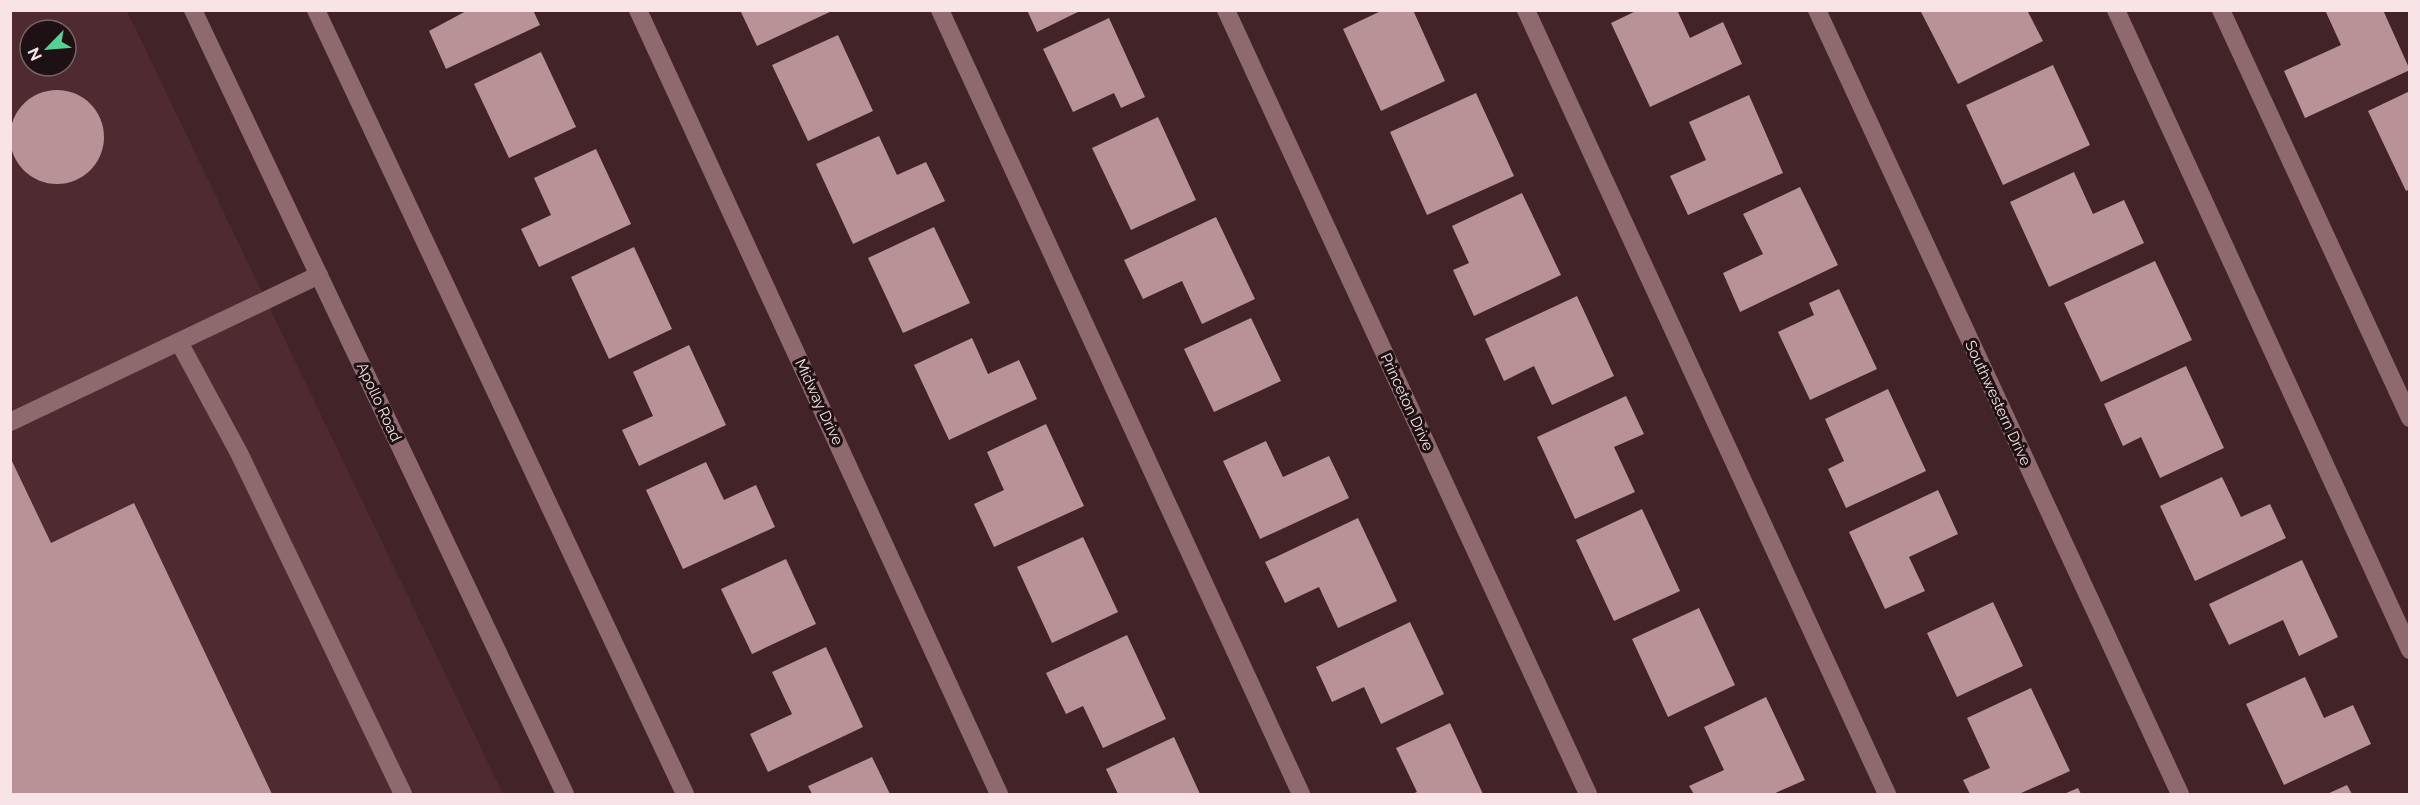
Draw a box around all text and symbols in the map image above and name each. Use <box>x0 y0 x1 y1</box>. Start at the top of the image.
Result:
north arrow <box>18 18 78 78</box>
text: N <box>24 45 46 64</box>
street label: Southwestern Drive <box>1961 338 2035 469</box>
street label: Princeton Drive <box>1377 350 1438 454</box>
street label: Midway Drive <box>791 356 847 448</box>
street label: Apollo Road <box>353 360 405 444</box>

